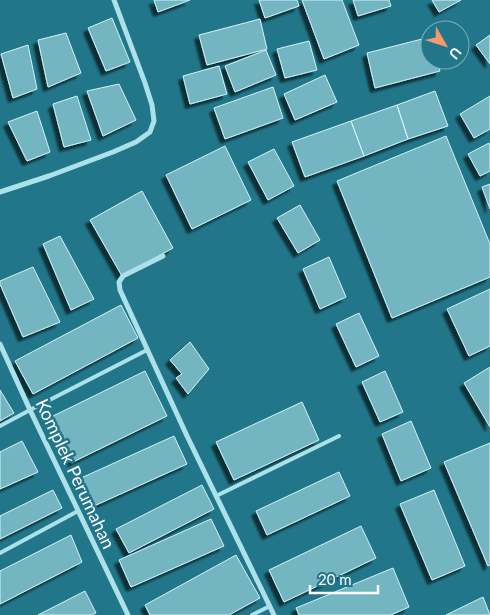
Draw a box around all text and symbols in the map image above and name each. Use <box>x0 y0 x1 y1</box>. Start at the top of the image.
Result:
north arrow <box>420 20 470 70</box>
text: U <box>446 44 465 63</box>
street label: Komplek Perumahan <box>31 395 120 552</box>
scale bar <box>310 562 378 594</box>
text: 20 m <box>318 570 352 588</box>

